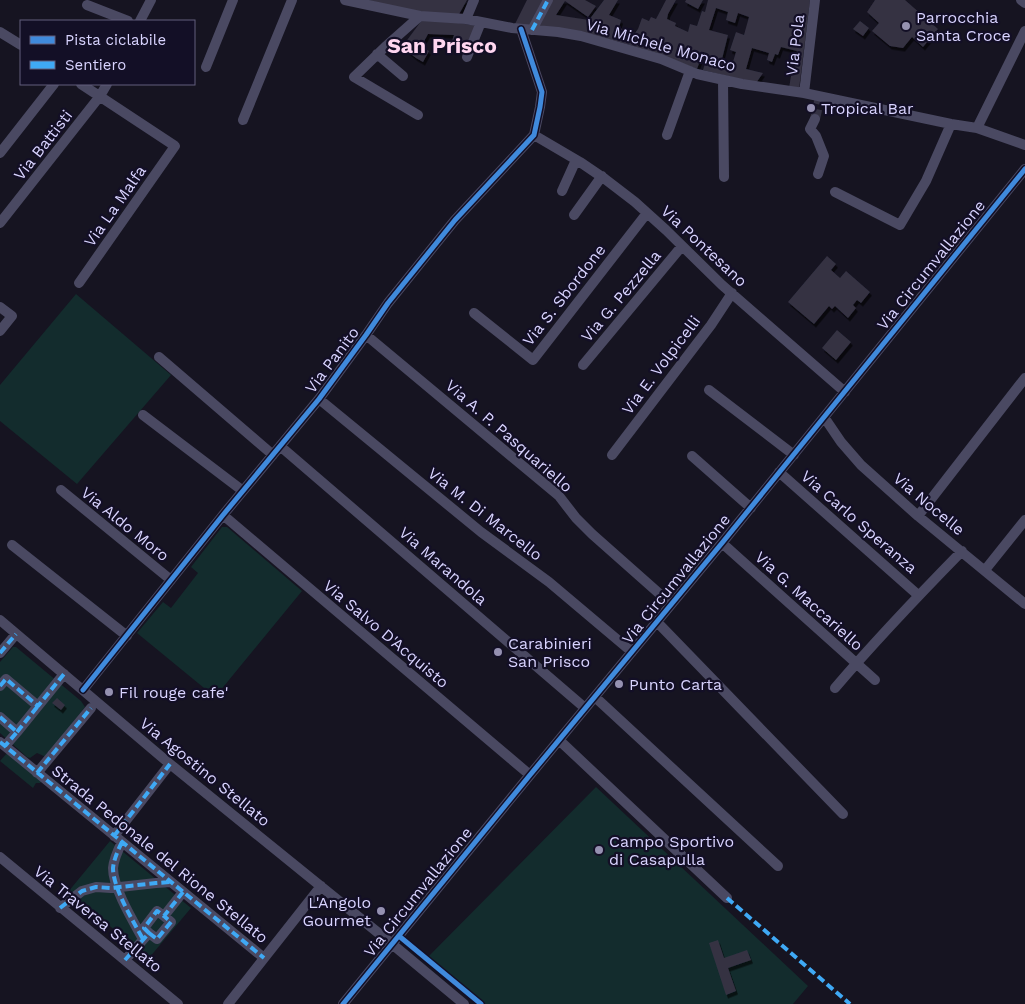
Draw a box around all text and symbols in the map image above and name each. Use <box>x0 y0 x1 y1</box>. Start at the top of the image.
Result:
place label: Parrocchia Santa Croce <box>916 8 1011 45</box>
street label: Via Pola <box>782 13 808 77</box>
street label: Via Michele Monaco <box>584 15 738 75</box>
legend <box>20 20 195 85</box>
marker: Parrocchia Santa Croce <box>900 20 912 32</box>
text: Pista ciclabile <box>65 31 166 49</box>
district label: San Prisco <box>387 33 497 58</box>
text: Sentiero <box>65 56 126 74</box>
place label: Tropical Bar <box>821 99 914 118</box>
marker: Tropical Bar <box>805 102 817 114</box>
street label: Via Battisti <box>10 106 76 184</box>
street label: Via La Malfa <box>80 162 150 250</box>
street label: Via Circumvallazione <box>873 196 989 334</box>
street label: Via Pontesano <box>657 201 751 291</box>
street label: Via S. Sbordone <box>518 240 610 350</box>
street label: Via G. Pezzella <box>577 246 665 346</box>
street label: Via E. Volpicelli <box>618 312 704 418</box>
street label: Via Panito <box>301 323 363 397</box>
street label: Via A. P. Pasquariello <box>442 376 576 496</box>
street label: Via M. Di Marcello <box>424 463 546 565</box>
street label: Via Carlo Speranza <box>797 466 921 578</box>
street label: Via Nocelle <box>889 469 969 539</box>
street label: Via Aldo Moro <box>77 483 173 565</box>
street label: Via Circumvallazione <box>618 510 734 648</box>
street label: Via Marandola <box>395 523 491 609</box>
street label: Via G. Maccariello <box>751 547 867 655</box>
street label: Via Salvo D'Acquisto <box>319 576 453 692</box>
place label: Carabinieri San Prisco <box>508 634 592 671</box>
marker: Carabinieri San Prisco <box>492 646 504 658</box>
place label: Punto Carta <box>629 675 722 694</box>
marker: Punto Carta <box>613 678 625 690</box>
place label: Fil rouge cafe' <box>119 683 229 702</box>
marker: Fil rouge cafe' <box>103 686 115 698</box>
street label: Via Agostino Stellato <box>136 714 274 830</box>
street label: Strada Pedonale del Rione Stellato <box>48 761 272 947</box>
street label: Via Circumvallazione <box>360 823 476 961</box>
place label: Campo Sportivo di Casapulla <box>609 832 734 869</box>
marker: Campo Sportivo di Casapulla <box>593 844 605 856</box>
street label: Via Traversa Stellato <box>30 861 166 977</box>
place label: L'Angolo Gourmet <box>302 893 371 930</box>
marker: L'Angolo Gourmet <box>375 905 387 917</box>

